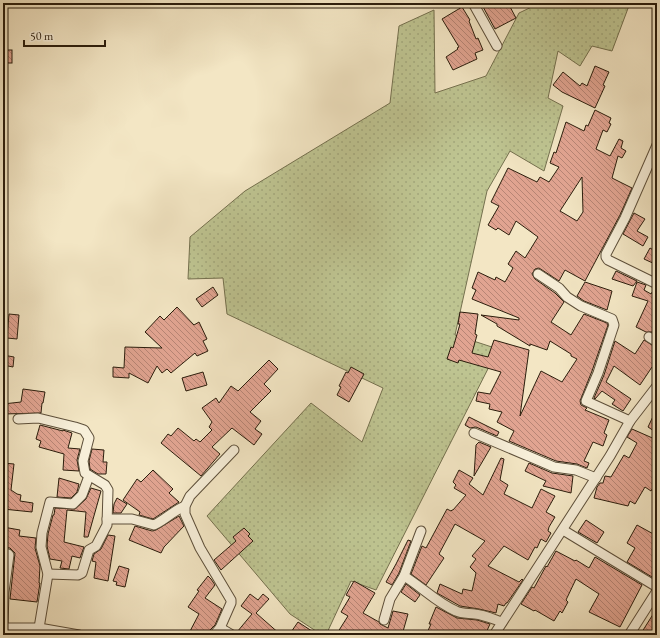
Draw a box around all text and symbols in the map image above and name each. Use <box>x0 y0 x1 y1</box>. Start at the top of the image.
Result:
scale bar <box>24 22 105 48</box>
text: 50 m <box>30 28 54 44</box>

